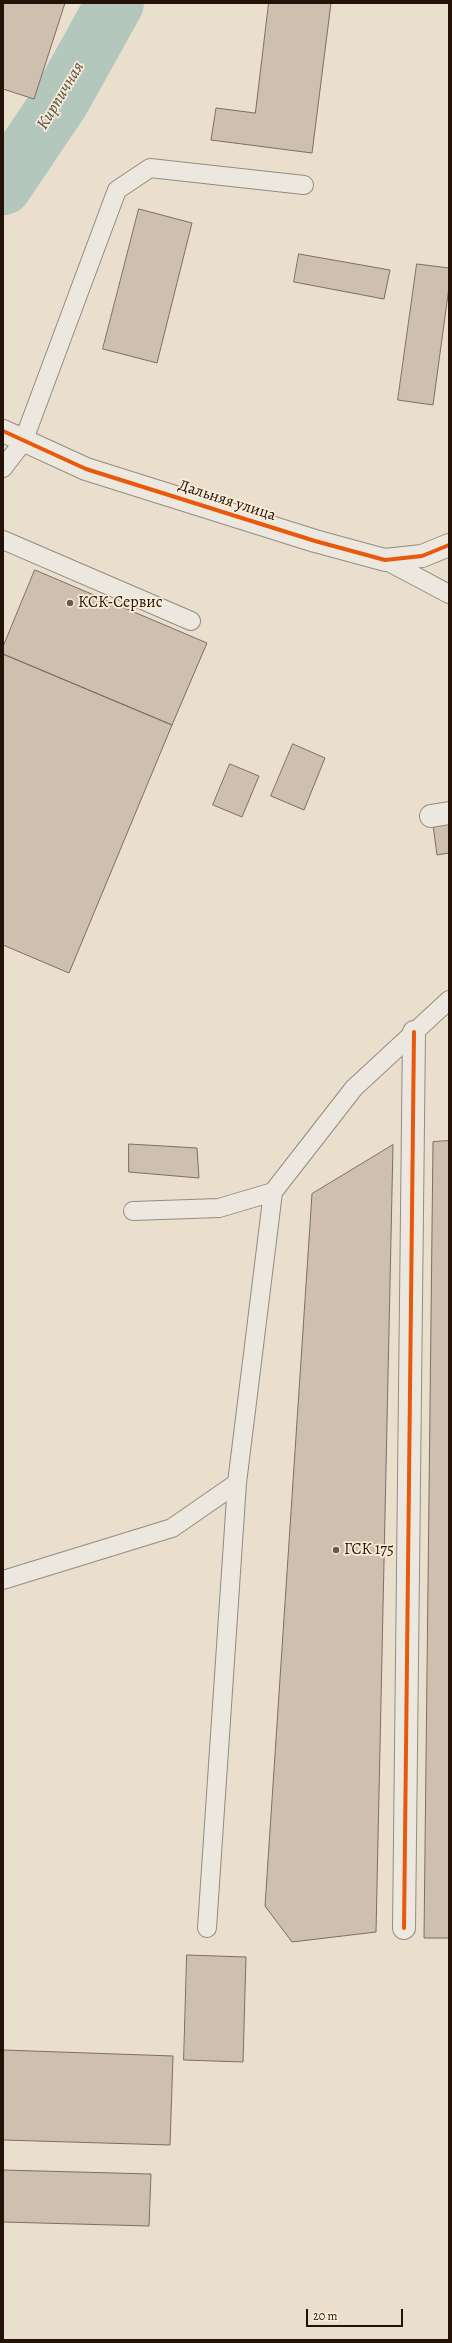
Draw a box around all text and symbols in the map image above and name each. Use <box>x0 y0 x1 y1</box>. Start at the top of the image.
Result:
water label: Кирпичная <box>33 58 89 134</box>
street label: Дальняя улица <box>176 476 278 526</box>
place label: КСК-Сервис <box>78 593 163 613</box>
marker: КСК-Сервис <box>65 598 75 608</box>
place label: ГСК 175 <box>344 1540 394 1560</box>
marker: ГСК 175 <box>331 1545 341 1555</box>
scale bar <box>308 2301 405 2327</box>
text: 20 m <box>313 2308 337 2324</box>

